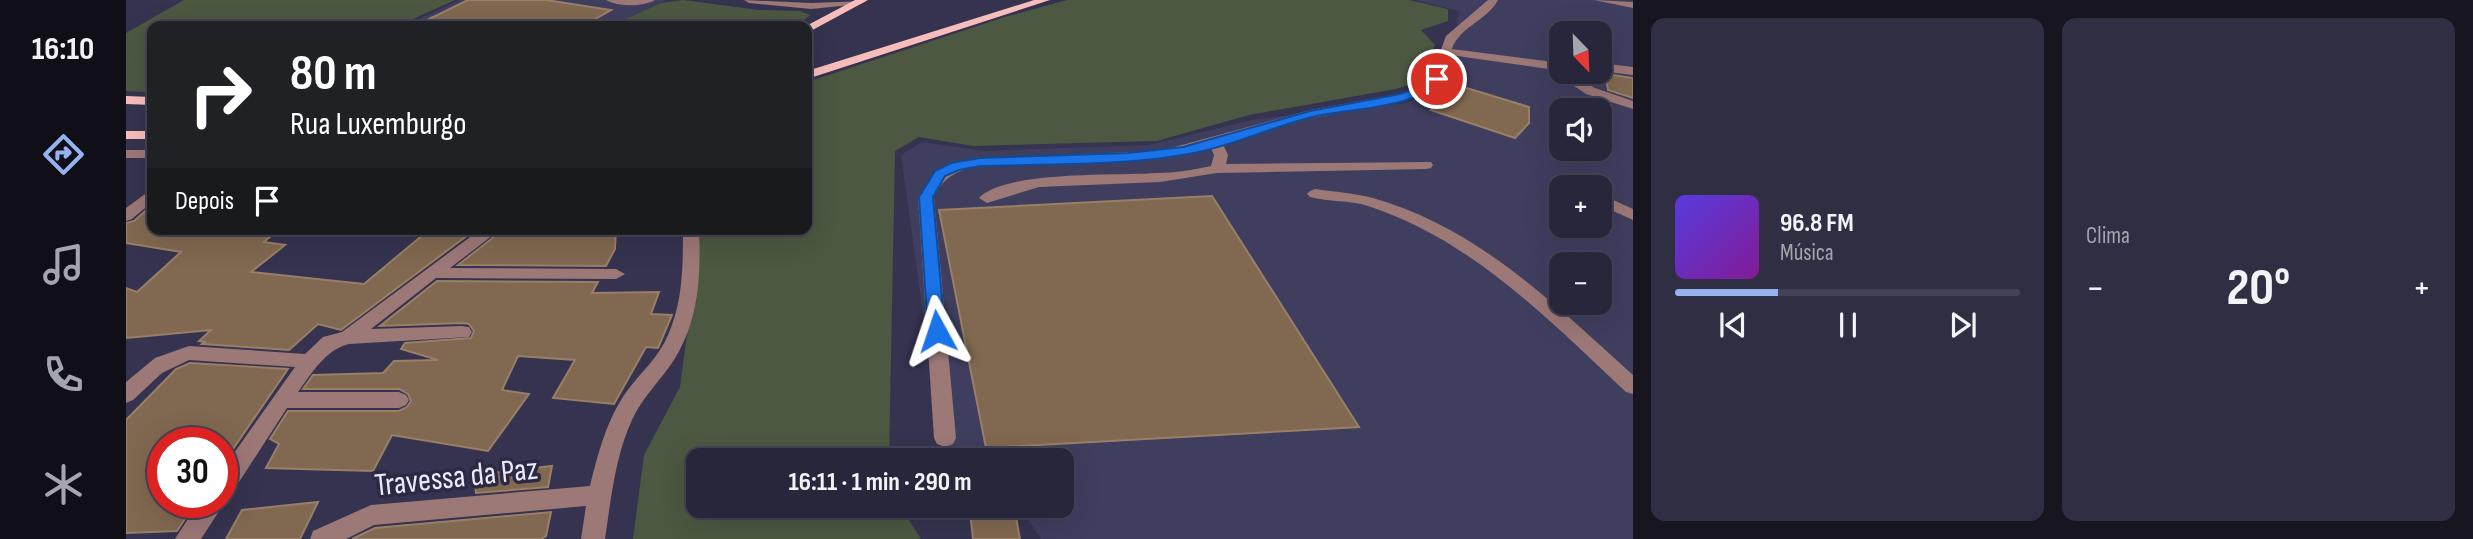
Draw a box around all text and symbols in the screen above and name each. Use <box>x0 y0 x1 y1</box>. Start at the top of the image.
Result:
north arrow <box>1549 21 1612 84</box>
map controls <box>1549 21 1612 315</box>
text: 16:10 <box>32 30 94 69</box>
text: 80 m <box>290 45 377 104</box>
icon: right <box>175 49 266 140</box>
pin <box>1407 49 1467 109</box>
icon: arrive <box>1418 60 1456 98</box>
button: sound <box>1549 98 1612 161</box>
text: Rua Luxemburgo <box>290 105 467 144</box>
icon: directions <box>39 130 88 179</box>
button: + <box>1549 175 1612 238</box>
icon: arrive <box>248 182 286 220</box>
text: Depois <box>175 186 234 217</box>
text: 96.8 FM <box>1780 208 1854 239</box>
text: Clima <box>2086 222 2130 250</box>
text: Música <box>1780 239 1834 267</box>
icon: music <box>39 240 88 289</box>
button: − <box>1549 252 1612 315</box>
text: 20° <box>2227 257 2290 320</box>
text: − <box>2086 266 2105 311</box>
text: + <box>2412 266 2431 311</box>
position arrow <box>900 294 974 368</box>
icon: previous <box>1714 306 1752 344</box>
icon: pause <box>1829 306 1867 344</box>
icon: next <box>1944 306 1982 344</box>
icon: phone <box>39 350 88 399</box>
speed limit sign: 30 <box>147 427 238 518</box>
street label: Travessa da Paz <box>373 450 540 505</box>
icon: climate <box>39 460 88 509</box>
text: 16:11 · 1 min · 290 m <box>789 467 972 498</box>

